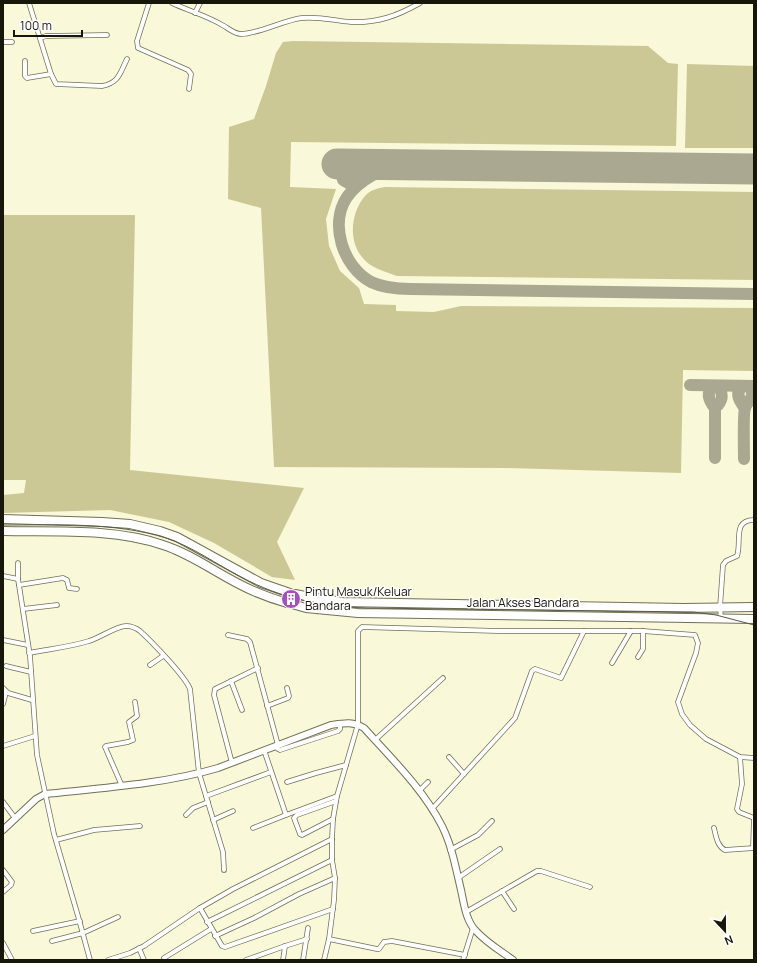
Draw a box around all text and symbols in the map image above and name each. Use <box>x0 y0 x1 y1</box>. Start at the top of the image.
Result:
scale bar <box>14 12 82 38</box>
text: 100 m <box>20 17 52 34</box>
place label: Pintu Masuk/Keluar Bandara <box>305 583 413 614</box>
building icon: Pintu Masuk/Keluar Bandara <box>280 588 302 610</box>
street label: Jalan Akses Bandara <box>467 594 579 611</box>
north arrow <box>705 911 745 951</box>
text: N <box>722 932 735 949</box>

